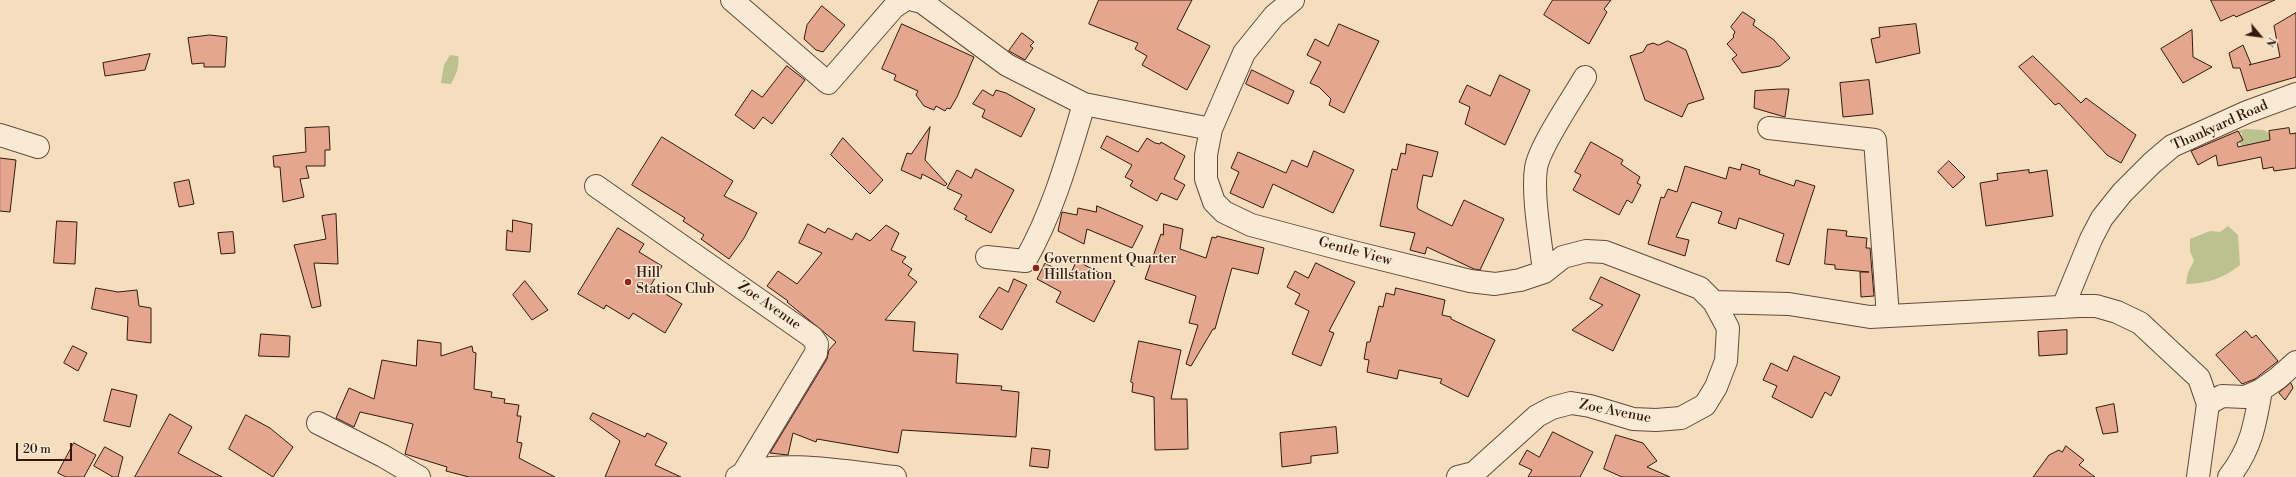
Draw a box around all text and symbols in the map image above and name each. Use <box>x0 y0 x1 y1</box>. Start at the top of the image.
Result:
north arrow <box>2240 16 2280 56</box>
text: N <box>2262 35 2279 49</box>
street label: Thankyard Road <box>2169 97 2271 155</box>
street label: Gentle View <box>1316 234 1394 270</box>
place label: Government Quarter Hillstation <box>1044 252 1176 284</box>
marker: Government Quarter Hillstation <box>1031 263 1041 273</box>
place label: Hill Station Club <box>636 266 715 298</box>
marker: Hill Station Club <box>623 277 633 287</box>
street label: Zoe Avenue <box>734 278 804 334</box>
street label: Zoe Avenue <box>1578 397 1652 427</box>
scale bar <box>18 435 74 461</box>
text: 20 m <box>23 442 51 457</box>

